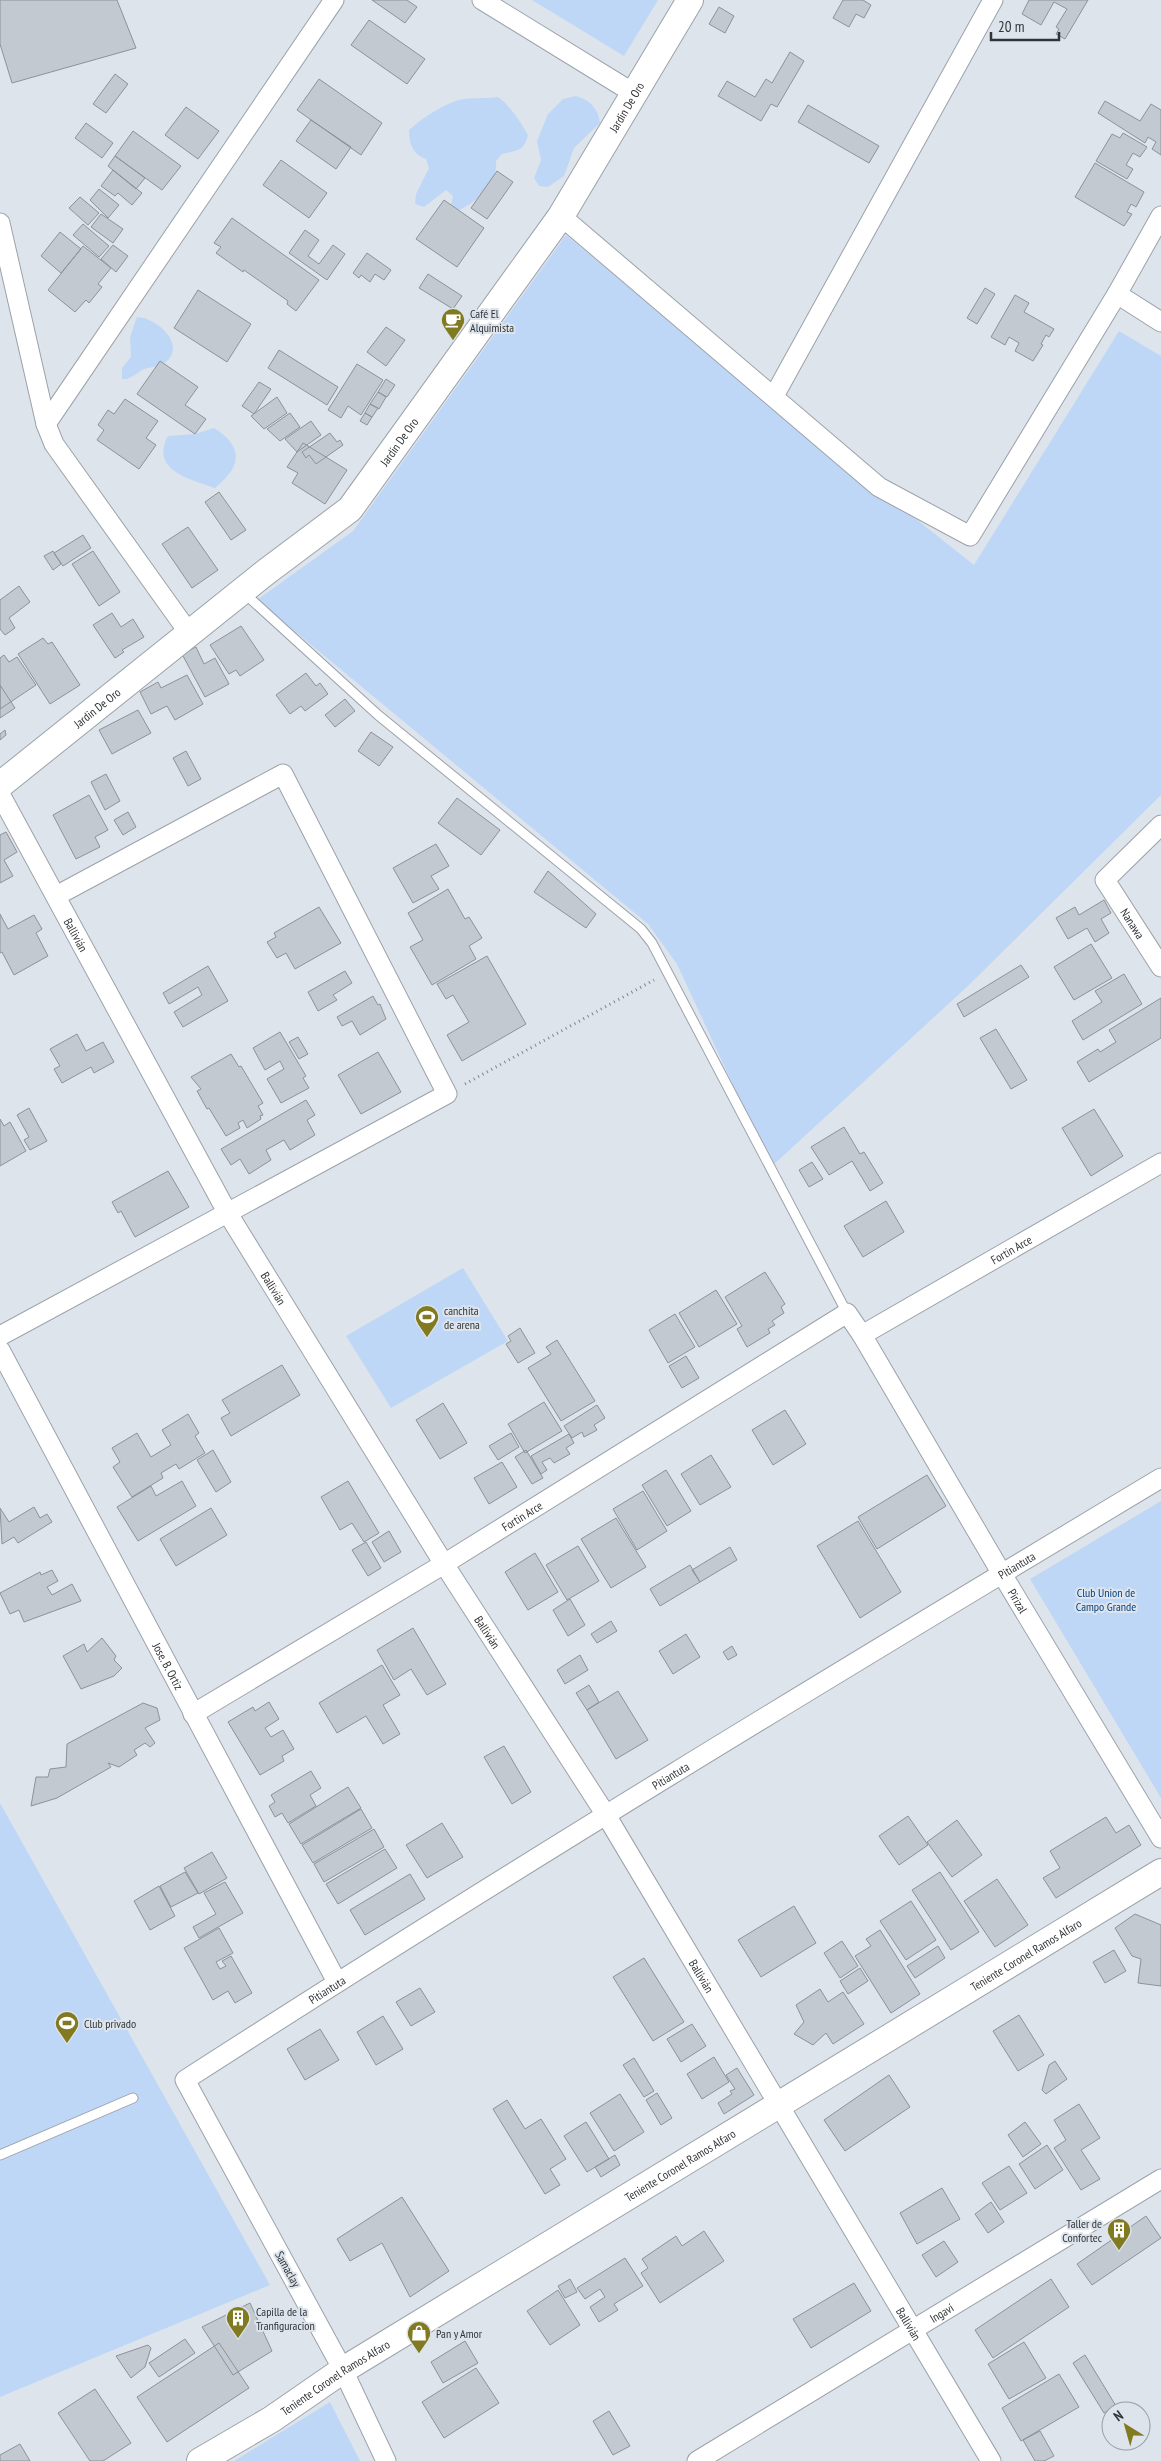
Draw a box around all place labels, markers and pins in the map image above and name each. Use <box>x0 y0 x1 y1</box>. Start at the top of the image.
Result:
place label: Café El Alquimista <box>470 306 514 335</box>
cafe icon: Café El Alquimista <box>440 307 466 341</box>
place label: canchita de arena <box>444 1303 480 1332</box>
sports icon: canchita de arena <box>414 1304 440 1338</box>
sports icon: Club privado <box>54 2010 80 2044</box>
place label: Club privado <box>84 2016 136 2031</box>
place label: Taller de Confortec <box>1062 2216 1103 2245</box>
building icon: Taller de Confortec <box>1106 2217 1132 2251</box>
place label: Capilla de la Tranfiguracion <box>256 2304 315 2333</box>
building icon: Capilla de la Tranfiguracion <box>225 2305 251 2339</box>
shop icon: Pan y Amor <box>406 2320 432 2354</box>
place label: Pan y Amor <box>436 2326 483 2341</box>

